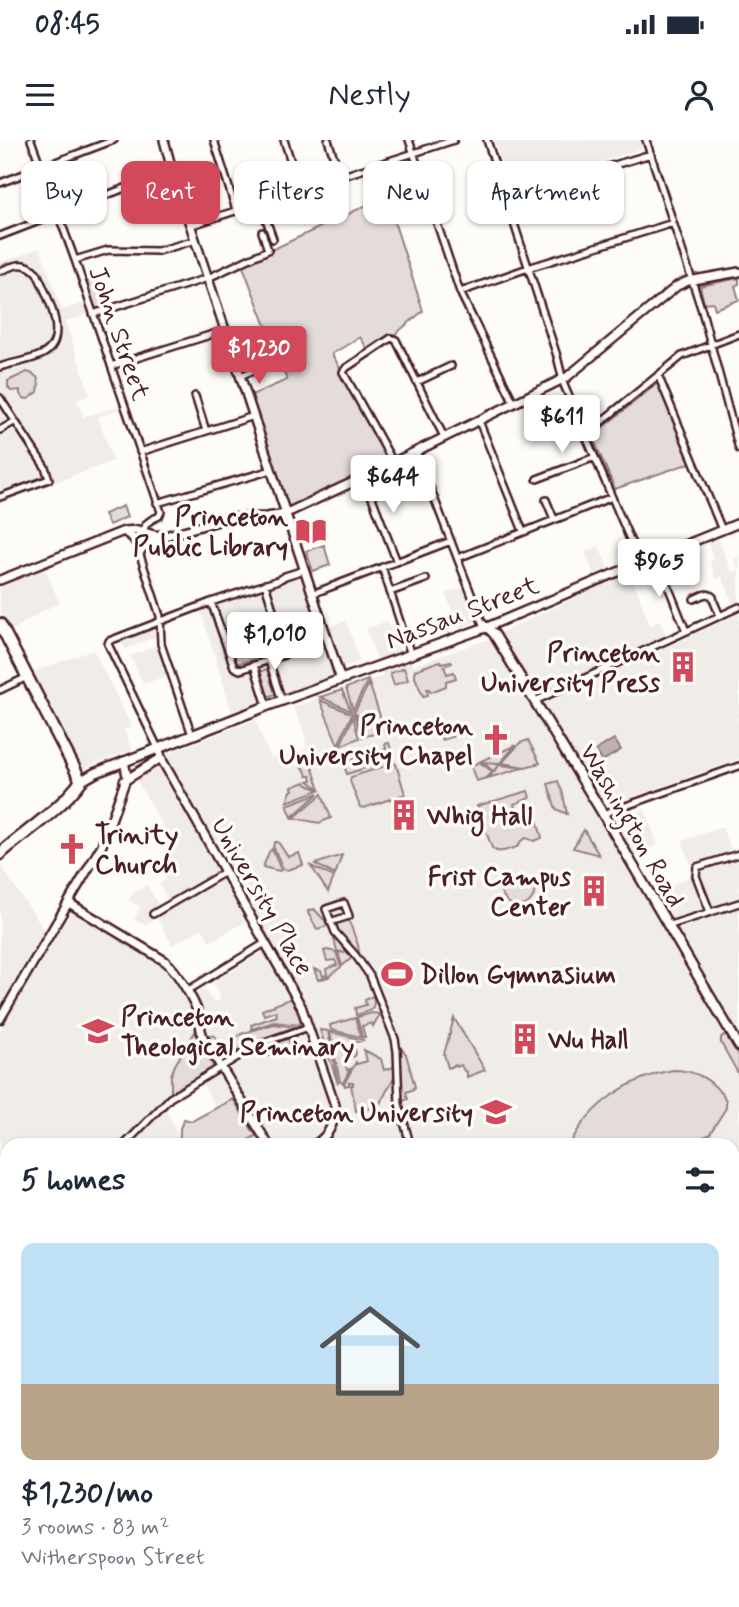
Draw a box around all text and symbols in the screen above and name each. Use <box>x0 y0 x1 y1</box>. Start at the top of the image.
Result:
text: 08:45 <box>35 8 100 42</box>
text: Nestly <box>328 74 411 116</box>
icon: menu <box>21 76 59 114</box>
icon: person <box>680 76 718 114</box>
chip: Buy <box>21 161 107 224</box>
chip: Rent <box>121 161 220 224</box>
chip: Filters <box>234 161 349 224</box>
chip: New <box>363 161 453 224</box>
chip: Apartment <box>467 161 624 224</box>
street label: John Street <box>79 262 157 405</box>
pin: $1,230 <box>202 327 316 386</box>
text: $1,230 <box>227 334 291 364</box>
pin: $611 <box>521 396 603 455</box>
text: $611 <box>540 403 584 433</box>
pin: $644 <box>352 456 434 515</box>
text: $644 <box>367 463 419 493</box>
place label: Princeton Public Library <box>133 501 289 565</box>
library icon: Princeton Public Library <box>294 514 328 548</box>
pin: $965 <box>618 540 700 599</box>
text: $965 <box>634 547 684 577</box>
street label: Nassau Street <box>381 569 544 659</box>
pin: $1,010 <box>218 612 332 672</box>
text: $1,010 <box>243 620 307 650</box>
place label: Princeton University Press <box>481 637 661 701</box>
building icon: Princeton University Press <box>666 650 700 684</box>
place label: Princeton University Chapel <box>279 710 474 774</box>
church icon: Princeton University Chapel <box>479 723 513 757</box>
street label: Washington Road <box>568 738 692 915</box>
building icon: Whig Hall <box>387 798 421 832</box>
place label: Whig Hall <box>426 800 532 837</box>
street label: University Place <box>202 812 320 982</box>
place label: Trinity Church <box>95 819 178 883</box>
church icon: Trinity Church <box>55 832 89 866</box>
place label: Frist Campus Center <box>428 861 572 925</box>
building icon: Frist Campus Center <box>577 874 611 908</box>
sports icon: Dillon Gymnasium <box>380 957 414 991</box>
place label: Dillon Gymnasium <box>420 959 616 993</box>
place label: Princeton Theological Seminary <box>121 1001 354 1066</box>
school or university icon: Princeton Theological Seminary <box>81 1014 115 1048</box>
building icon: Wu Hall <box>508 1022 542 1056</box>
place label: Wu Hall <box>547 1024 629 1058</box>
school or university icon: Princeton University <box>479 1095 513 1129</box>
place label: Princeton University <box>240 1097 473 1131</box>
text: 5 homes <box>21 1161 126 1200</box>
icon: filters <box>681 1161 719 1199</box>
icon: home <box>307 1288 433 1414</box>
text: $1,230/mo <box>21 1474 153 1513</box>
text: 3 rooms · 83 m² <box>21 1513 169 1543</box>
text: Witherspoon Street <box>21 1543 205 1573</box>

